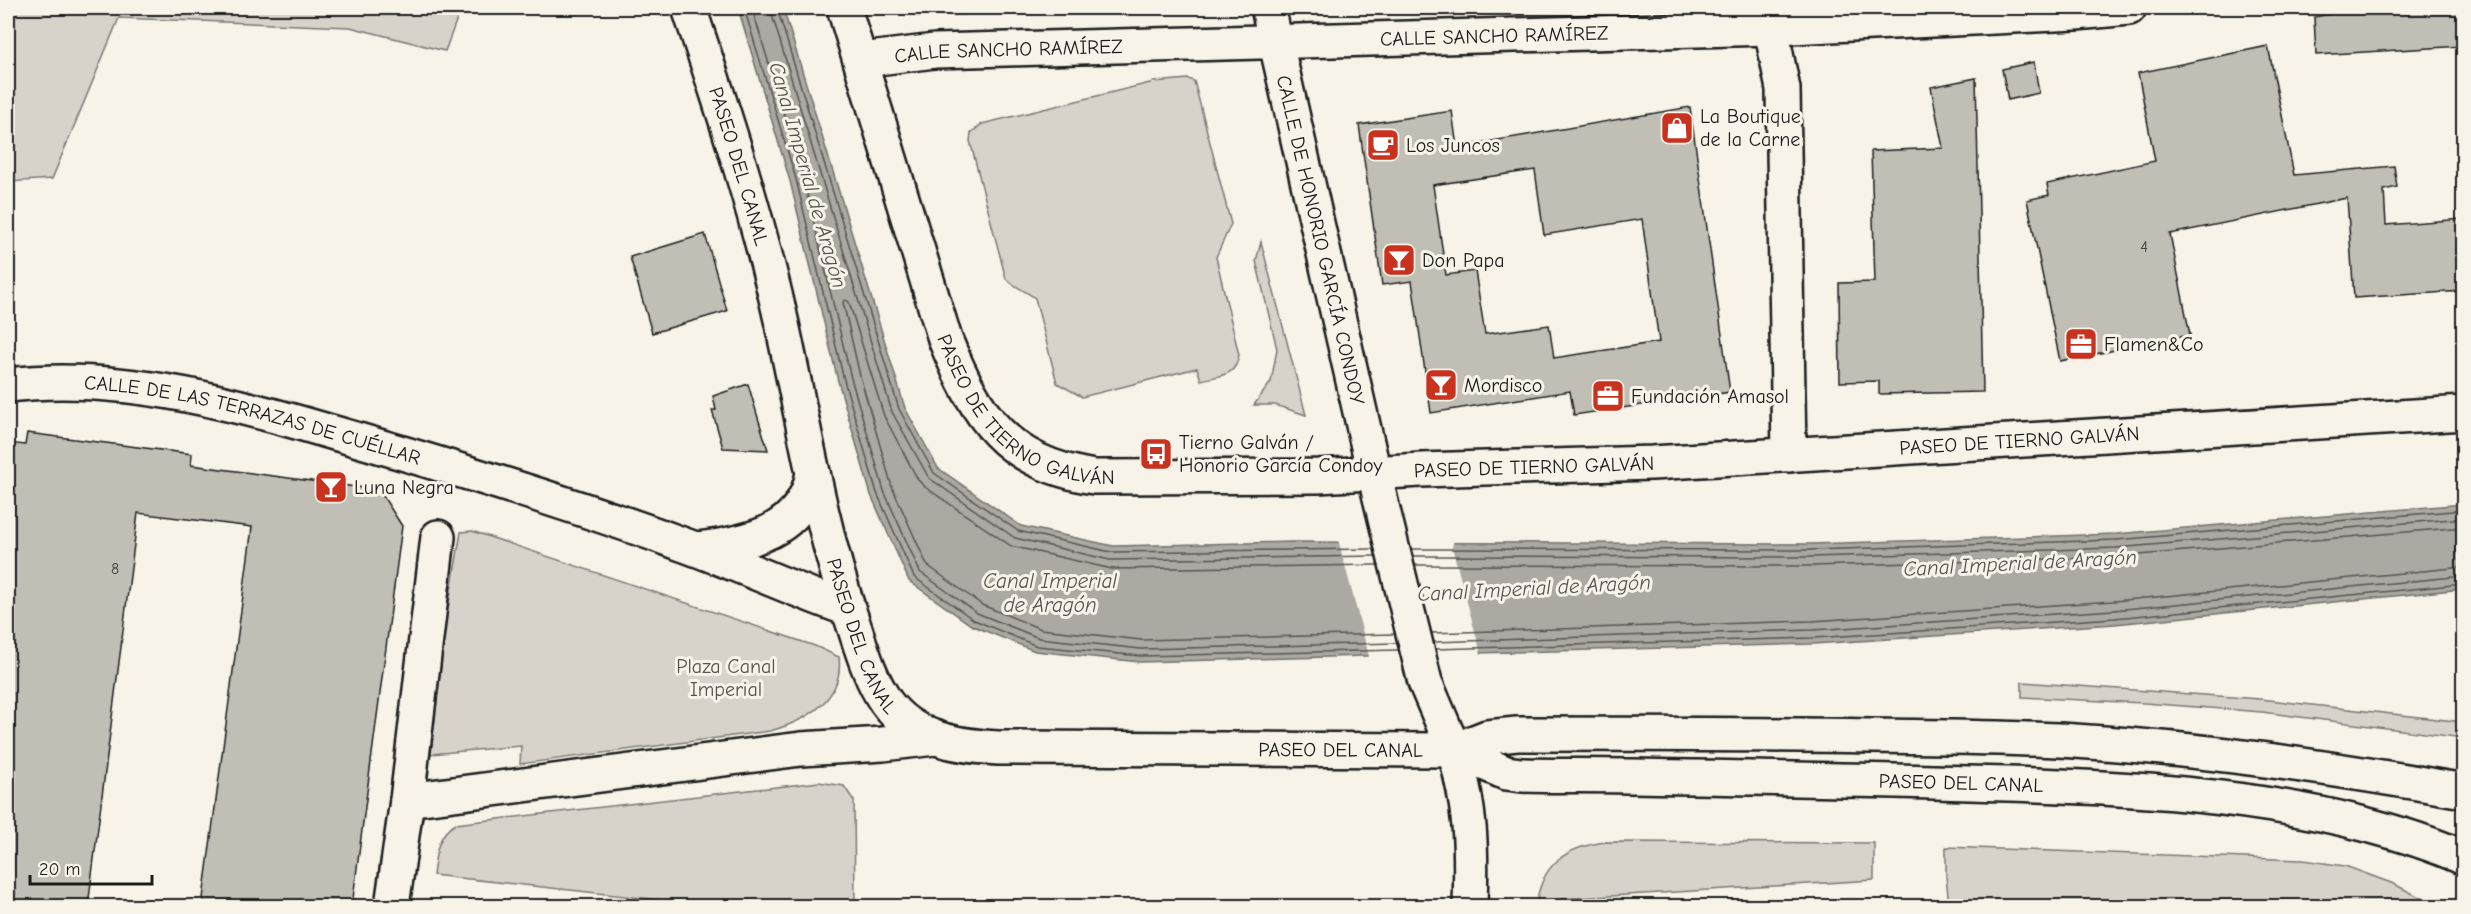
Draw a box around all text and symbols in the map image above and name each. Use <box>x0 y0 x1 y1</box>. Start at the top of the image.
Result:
street label: CALLE SANCHO RAMÍREZ <box>1380 21 1609 50</box>
street label: CALLE SANCHO RAMÍREZ <box>893 34 1123 67</box>
water label: Canal Imperial de Aragón <box>764 59 852 291</box>
street label: CALLE DE HONORIO GARCÍA CONDOY <box>1272 73 1370 407</box>
street label: PASEO DEL CANAL <box>704 84 774 248</box>
place label: La Boutique de la Carne <box>1700 105 1801 151</box>
shop icon: La Boutique de la Carne <box>1659 110 1695 146</box>
cafe icon: Los Juncos <box>1365 127 1401 163</box>
place label: Los Juncos <box>1406 134 1500 157</box>
house number: 4 <box>2140 238 2148 256</box>
bar icon: Don Papa <box>1381 242 1417 278</box>
place label: Don Papa <box>1422 249 1505 272</box>
office icon: Flamen&Co <box>2063 326 2099 362</box>
street label: PASEO DE TIERNO GALVÁN <box>933 331 1115 489</box>
place label: Flamen&Co <box>2104 333 2204 356</box>
bar icon: Mordisco <box>1423 367 1459 403</box>
street label: CALLE DE LAS TERRAZAS DE CUÉLLAR <box>84 371 424 469</box>
place label: Mordisco <box>1464 374 1542 397</box>
office icon: Fundación Amasol <box>1590 378 1626 414</box>
place label: Fundación Amasol <box>1631 385 1789 408</box>
street label: PASEO DE TIERNO GALVÁN <box>1899 421 2140 459</box>
place label: Tierno Galván / Honorio García Condoy <box>1179 431 1383 477</box>
bus stop icon: Tierno Galván / Honorio García Condoy <box>1138 436 1174 472</box>
street label: PASEO DE TIERNO GALVÁN <box>1413 451 1655 482</box>
bar icon: Luna Negra <box>313 469 349 505</box>
place label: Luna Negra <box>354 476 454 499</box>
water label: Canal Imperial de Aragón <box>1903 545 2137 581</box>
street label: PASEO DEL CANAL <box>822 556 902 718</box>
house number: 8 <box>111 560 119 578</box>
water label: Canal Imperial de Aragón <box>983 569 1117 617</box>
water label: Canal Imperial de Aragón <box>1417 570 1651 606</box>
park label: Plaza Canal Imperial <box>676 655 776 701</box>
street label: PASEO DEL CANAL <box>1258 738 1423 761</box>
street label: PASEO DEL CANAL <box>1878 769 2044 797</box>
scale bar <box>30 848 152 886</box>
text: 20 m <box>39 859 80 880</box>

